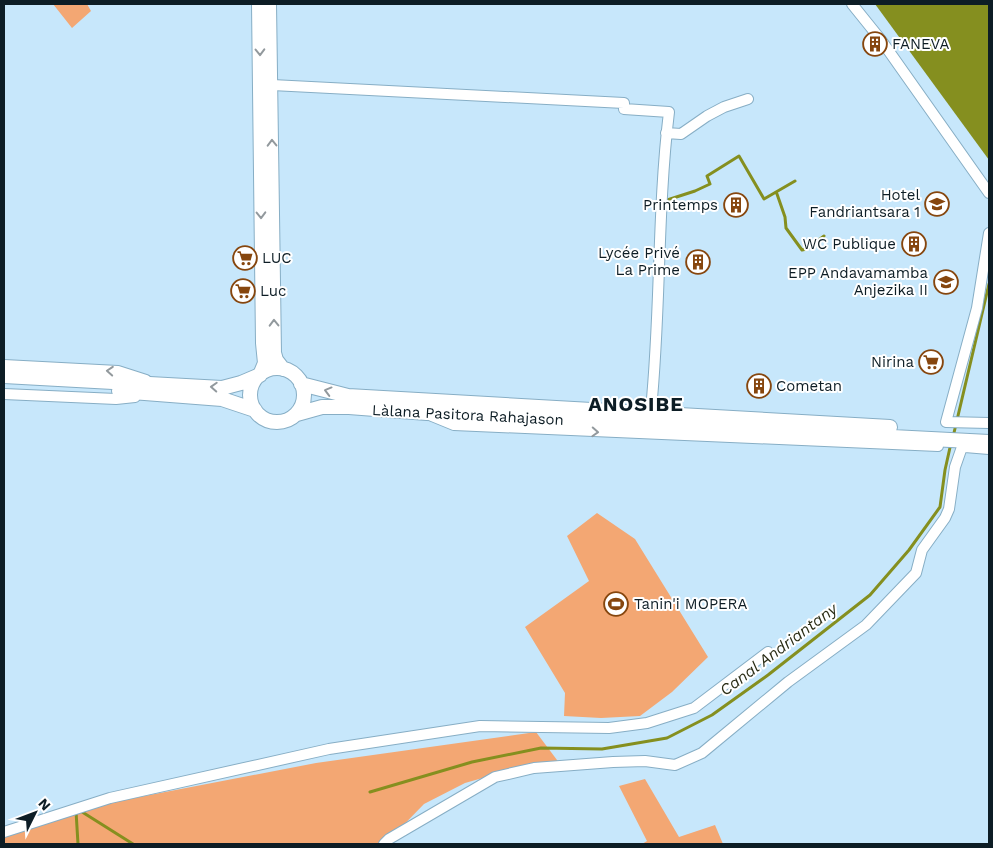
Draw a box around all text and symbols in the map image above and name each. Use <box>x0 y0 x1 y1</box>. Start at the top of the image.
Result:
building icon: FANEVA <box>862 31 888 57</box>
place label: FANEVA <box>892 35 949 53</box>
one-way arrow <box>254 49 265 57</box>
one-way arrow <box>267 139 277 147</box>
place label: Hotel Fandriantsara 1 <box>809 186 920 221</box>
school or university icon: Hotel Fandriantsara 1 <box>924 191 950 217</box>
building icon: Printemps <box>723 192 749 218</box>
place label: Printemps <box>643 196 718 214</box>
one-way arrow <box>256 211 267 219</box>
building icon: WC Publique <box>901 231 927 257</box>
place label: WC Publique <box>803 235 896 253</box>
place label: Lycée Privé La Prime <box>598 244 680 279</box>
supermarket icon: LUC <box>232 245 258 271</box>
place label: LUC <box>262 249 292 267</box>
building icon: Lycée Privé La Prime <box>685 249 711 275</box>
place label: EPP Andavamamba Anjezika II <box>788 264 929 299</box>
school or university icon: EPP Andavamamba Anjezika II <box>933 269 959 295</box>
supermarket icon: Luc <box>230 278 256 304</box>
place label: Luc <box>260 282 286 300</box>
one-way arrow <box>269 319 279 327</box>
supermarket icon: Nirina <box>918 349 944 375</box>
place label: Nirina <box>871 353 915 371</box>
one-way arrow <box>105 365 113 376</box>
building icon: Cometan <box>746 373 772 399</box>
place label: Cometan <box>776 377 842 395</box>
one-way arrow <box>209 382 217 393</box>
one-way arrow <box>323 386 332 397</box>
district label: ANOSIBE <box>588 392 684 416</box>
street label: Làlana Pasitora Rahajason <box>372 401 564 429</box>
one-way arrow <box>592 426 600 437</box>
sports icon: Tanin'i MOPERA <box>603 591 629 617</box>
place label: Tanin'i MOPERA <box>634 595 748 613</box>
water label: Canal Andriantany <box>716 599 841 700</box>
north arrow <box>10 788 60 838</box>
text: N <box>35 795 54 814</box>

